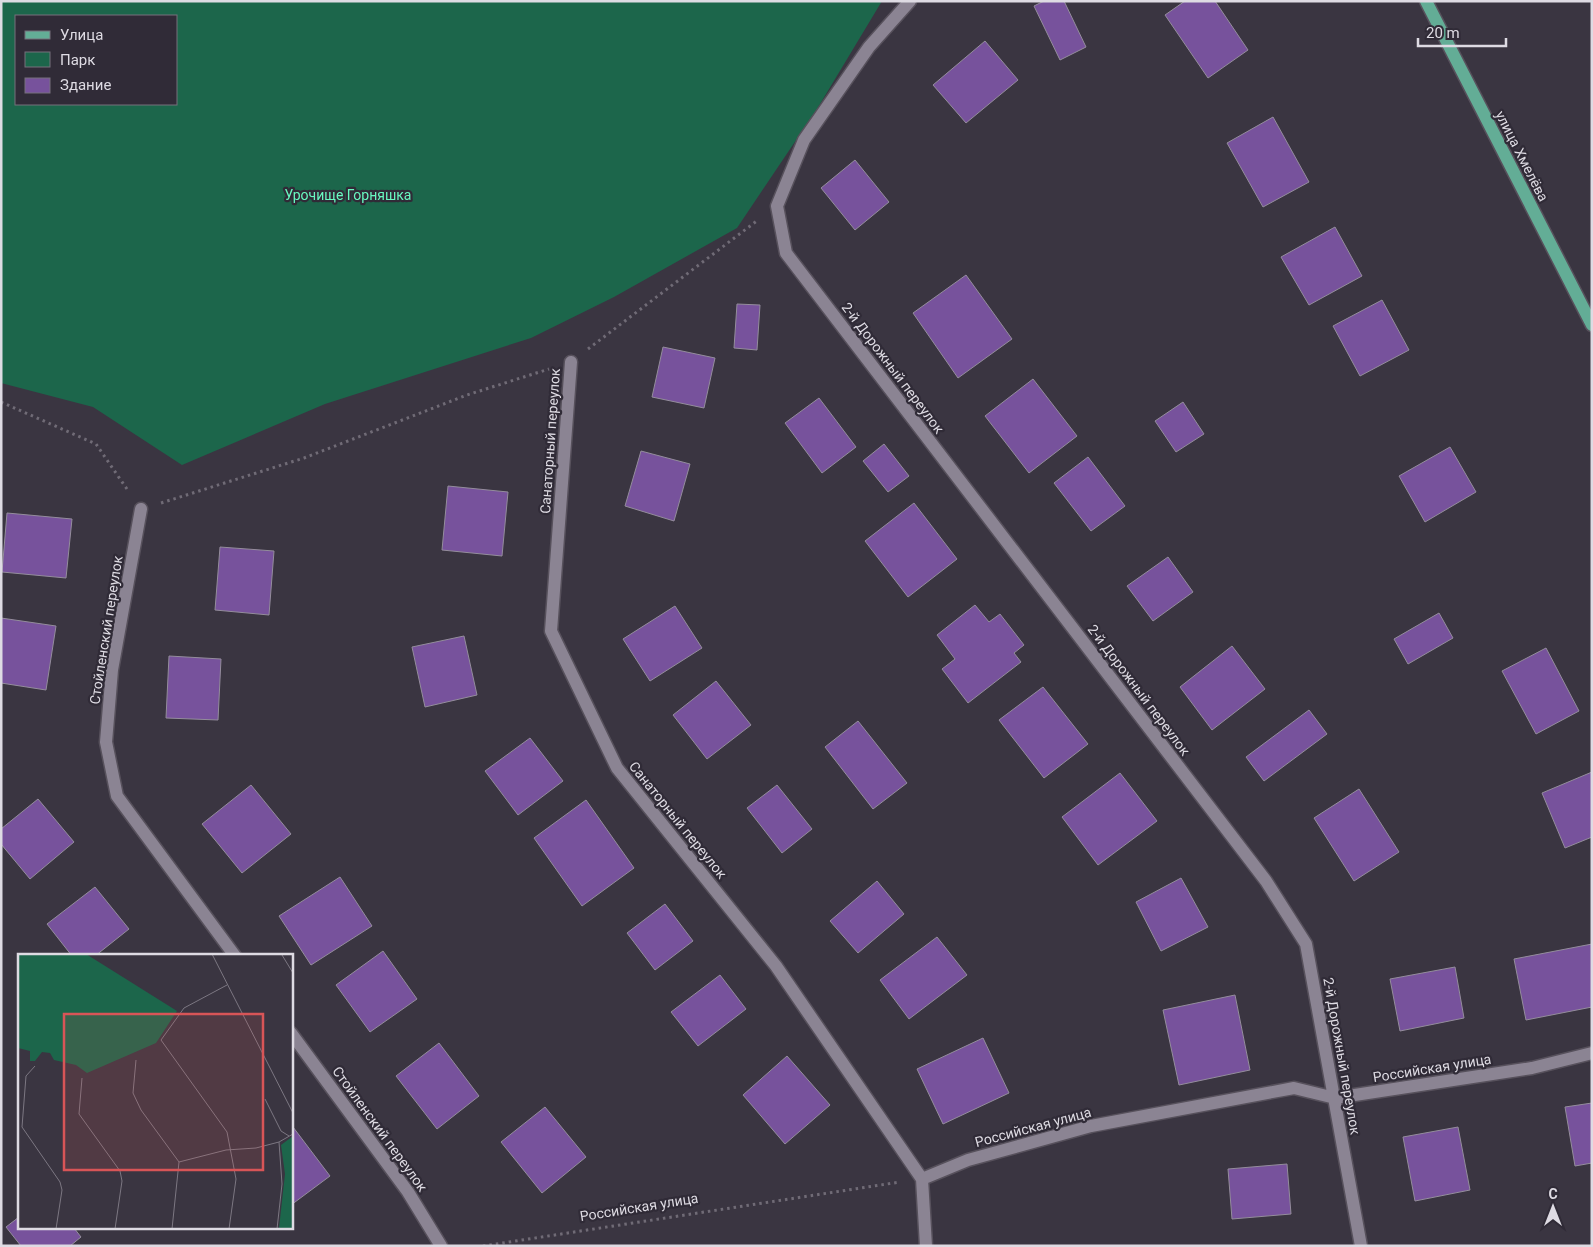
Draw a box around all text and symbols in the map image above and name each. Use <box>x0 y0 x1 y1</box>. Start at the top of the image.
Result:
legend <box>15 15 178 105</box>
scale bar <box>1418 15 1506 47</box>
text: 20 m <box>1426 24 1460 42</box>
text: Улица <box>60 26 103 44</box>
text: Парк <box>60 51 95 69</box>
text: Здание <box>60 76 111 94</box>
street label: улица Хмелёва <box>1492 108 1552 204</box>
park label: Урочище Горняшка <box>285 187 411 203</box>
street label: 2-й Дорожный переулок <box>839 300 948 437</box>
street label: Санаторный переулок <box>537 367 563 514</box>
street label: Стойленский переулок <box>86 554 126 706</box>
street label: 2-й Дорожный переулок <box>1085 622 1194 759</box>
street label: Санаторный переулок <box>626 758 730 882</box>
inset map <box>18 954 292 1230</box>
street label: 2-й Дорожный переулок <box>1320 976 1364 1136</box>
street label: Российская улица <box>1372 1051 1492 1085</box>
street label: Стойленский переулок <box>329 1063 431 1195</box>
street label: Российская улица <box>973 1104 1093 1150</box>
north arrow <box>1528 1182 1578 1232</box>
text: С <box>1548 1186 1558 1202</box>
street label: Российская улица <box>579 1190 699 1224</box>

